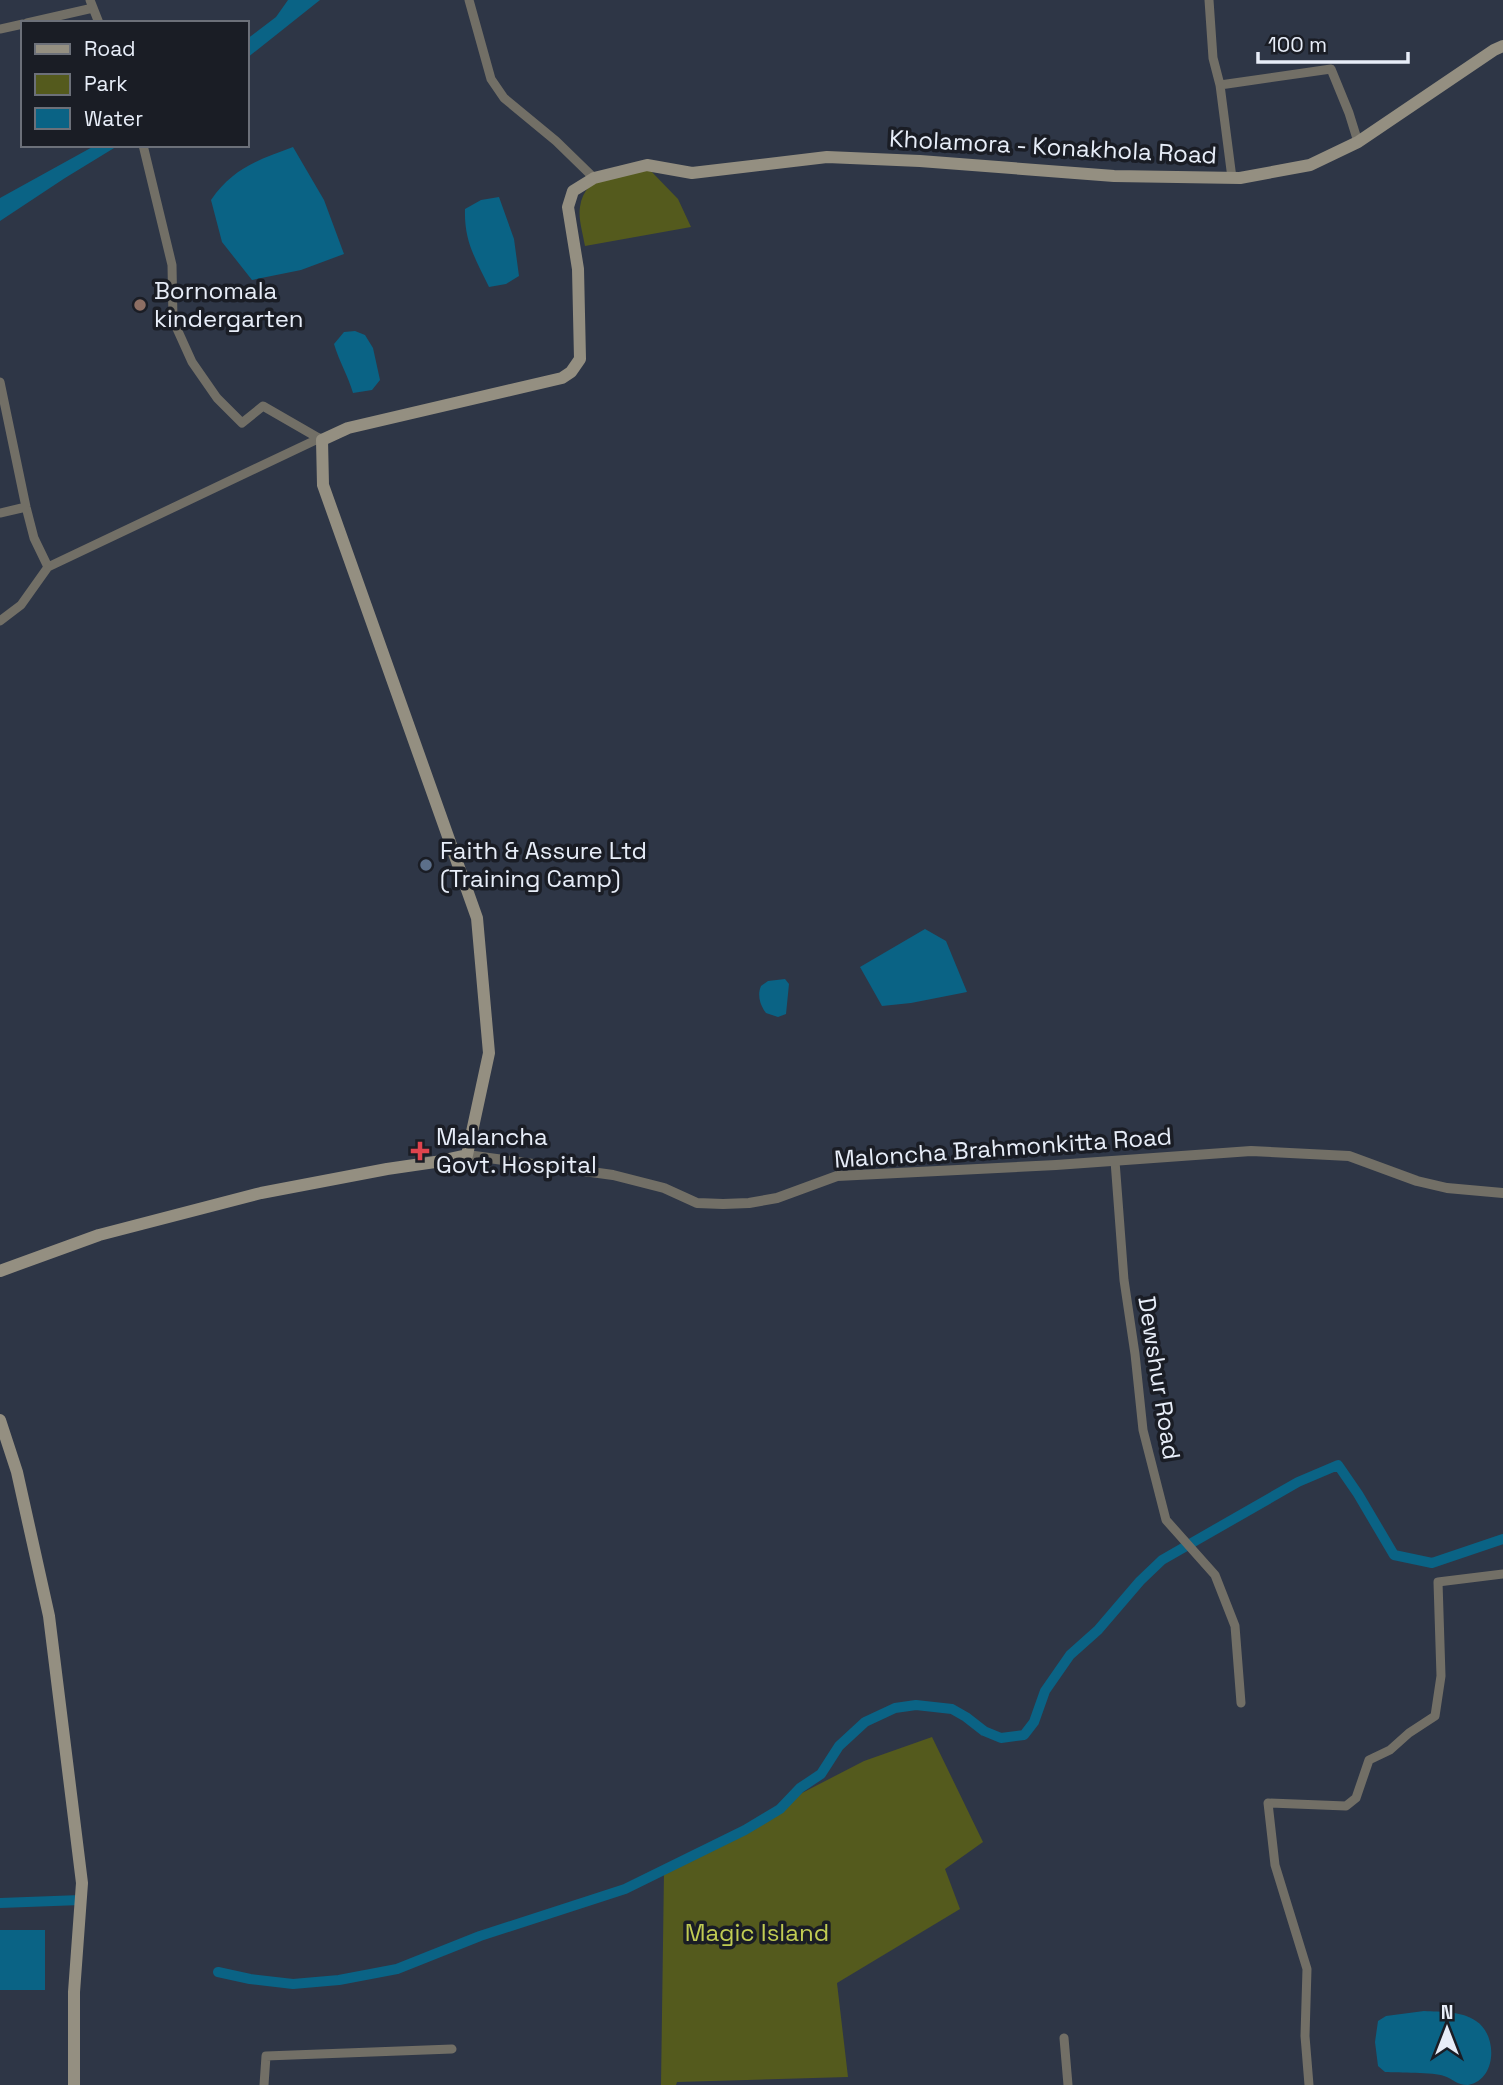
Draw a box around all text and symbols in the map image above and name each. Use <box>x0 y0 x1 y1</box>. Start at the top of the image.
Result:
legend <box>21 21 248 147</box>
scale bar <box>1258 21 1408 65</box>
text: 100 m <box>1268 31 1327 58</box>
text: Road <box>84 35 136 62</box>
text: Park <box>84 70 128 97</box>
text: Water <box>84 105 143 132</box>
street label: Kholamora - Konakhola Road <box>888 122 1218 171</box>
place label: Bornomala kindergarten <box>154 275 304 334</box>
marker: Bornomala kindergarten <box>132 297 148 313</box>
place label: Faith & Assure Ltd (Training Camp) <box>440 835 647 894</box>
marker: Faith & Assure Ltd (Training Camp) <box>418 857 434 873</box>
street label: Maloncha Brahmonkitta Road <box>833 1120 1173 1175</box>
place label: Malancha Govt. Hospital <box>436 1121 597 1180</box>
marker: Malancha Govt. Hospital <box>410 1141 430 1161</box>
street label: Dewshur Road <box>1131 1294 1188 1462</box>
park label: Magic Island <box>685 1917 829 1948</box>
north arrow <box>1412 1994 1482 2064</box>
text: N <box>1441 2000 1453 2025</box>

